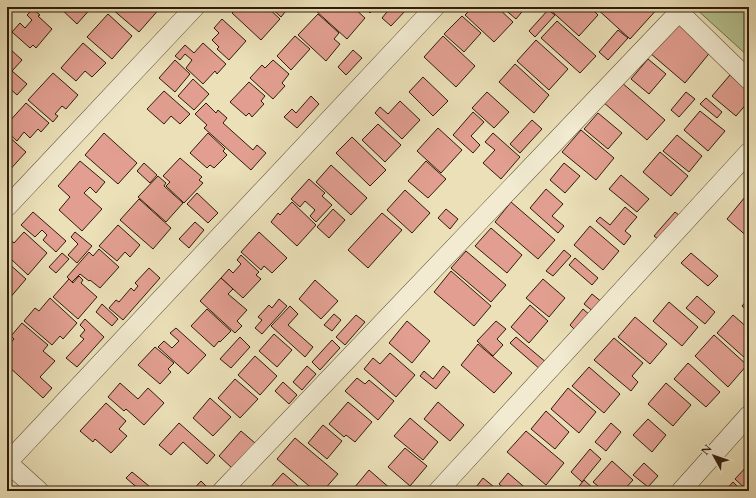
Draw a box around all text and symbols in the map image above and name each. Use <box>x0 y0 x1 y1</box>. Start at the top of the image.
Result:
north arrow <box>694 436 734 476</box>
text: N <box>698 441 716 458</box>

